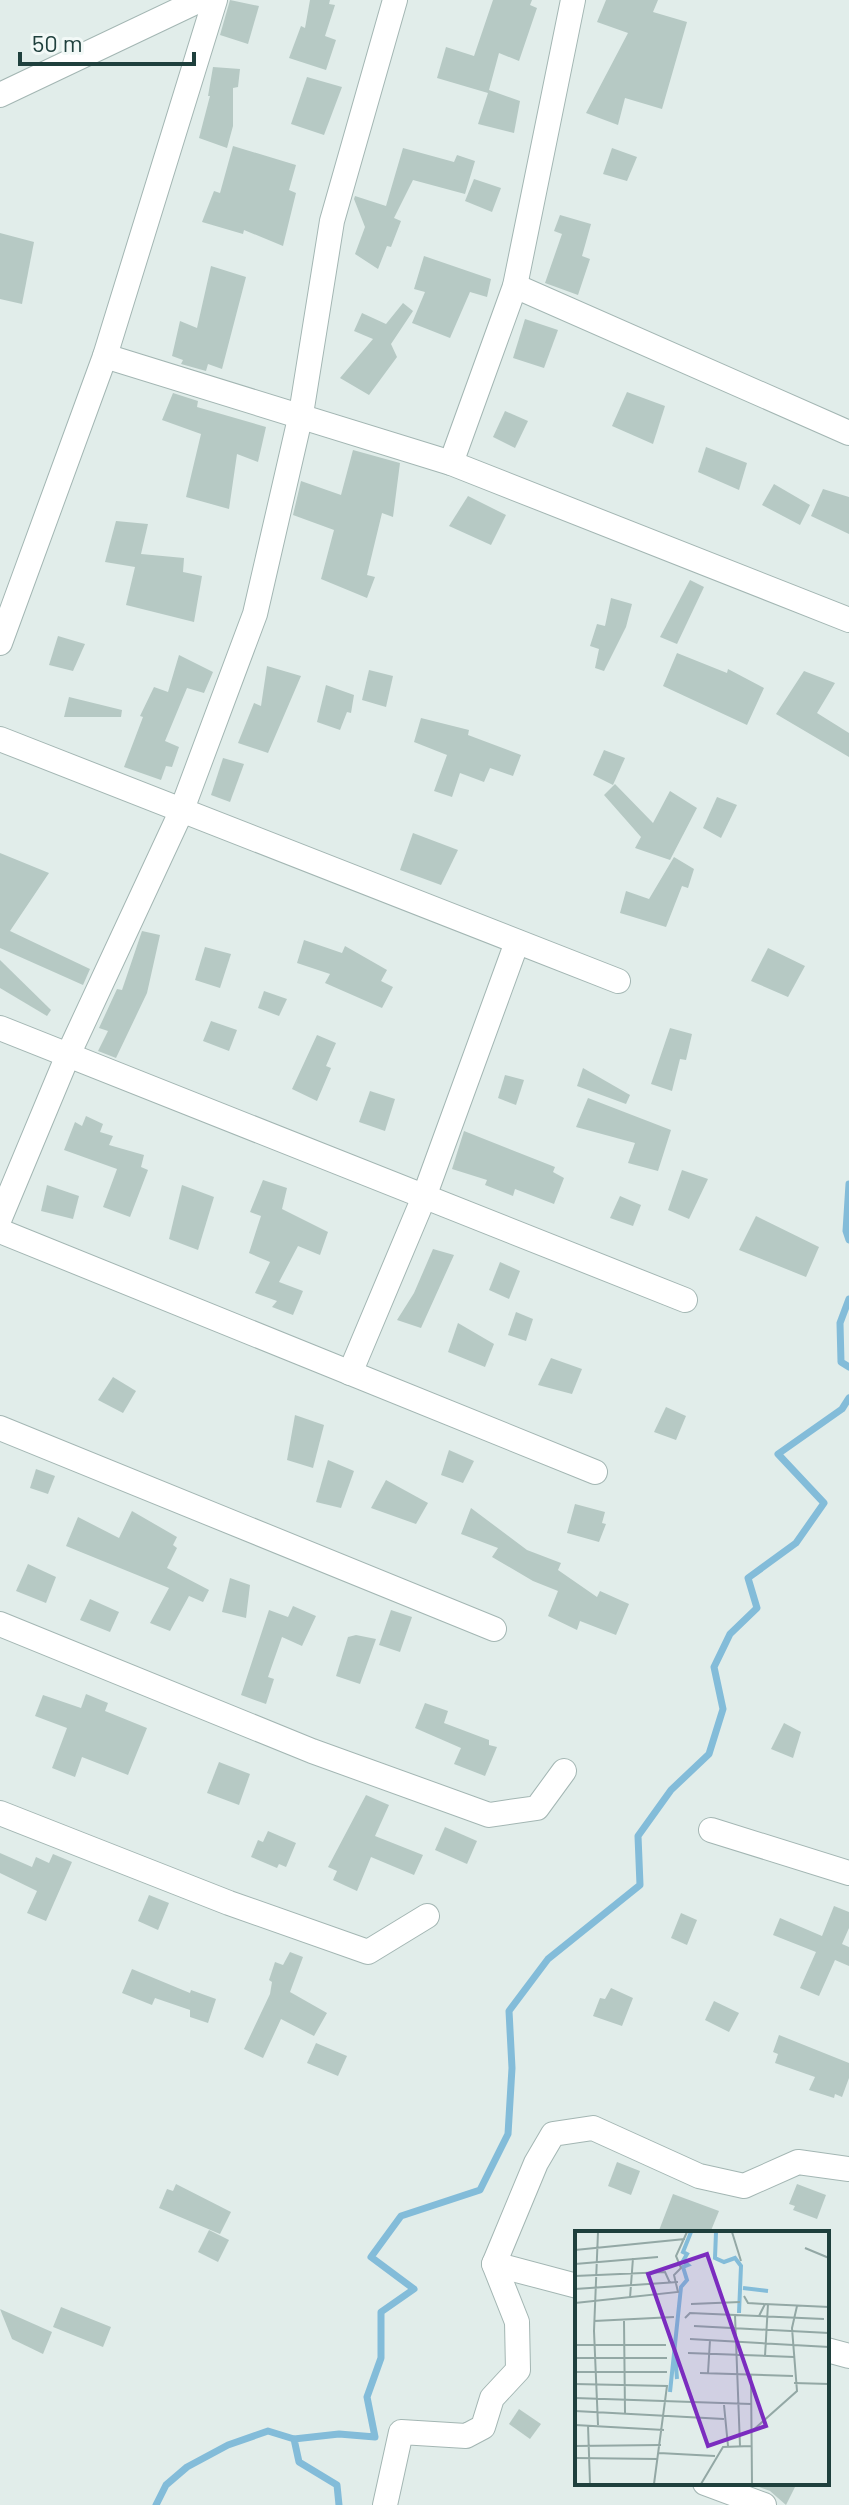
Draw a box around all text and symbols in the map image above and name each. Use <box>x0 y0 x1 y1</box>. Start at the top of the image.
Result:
scale bar <box>20 16 194 66</box>
text: 50 m <box>32 28 83 57</box>
inset map <box>575 2231 829 2485</box>

